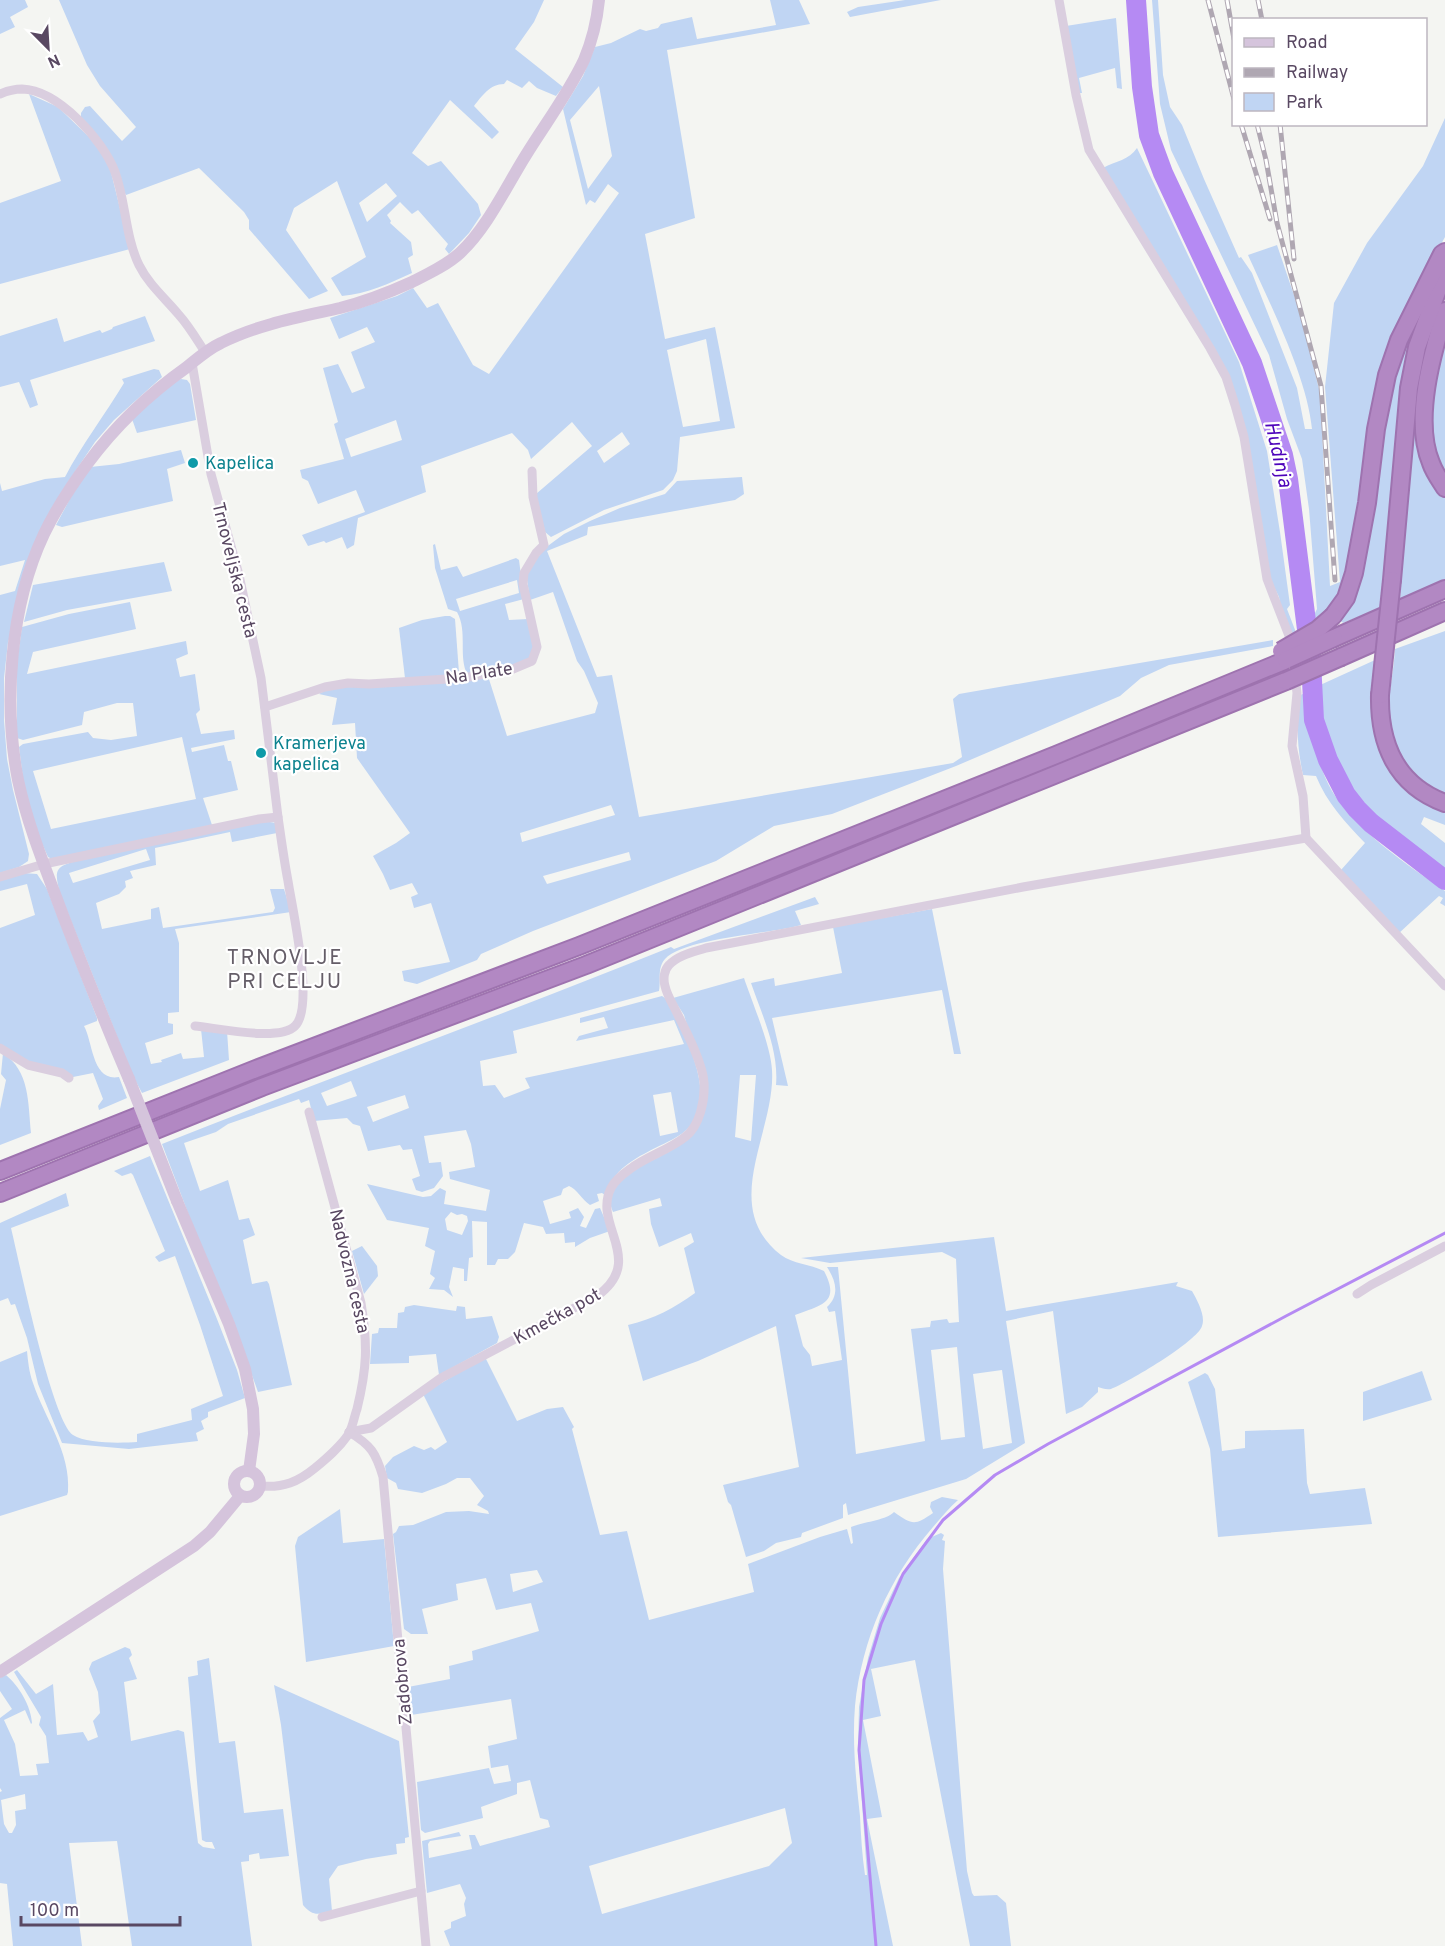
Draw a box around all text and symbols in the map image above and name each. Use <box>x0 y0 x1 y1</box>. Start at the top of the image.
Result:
north arrow <box>18 18 78 78</box>
legend <box>1232 18 1427 126</box>
text: Road <box>1286 32 1328 55</box>
text: N <box>44 48 63 71</box>
text: Railway <box>1286 62 1348 85</box>
text: Park <box>1286 92 1323 115</box>
water label: Hudinja <box>1257 419 1297 491</box>
place label: Kapelica <box>205 453 274 476</box>
marker: Kapelica <box>186 456 200 470</box>
street label: Trnoveljska cesta <box>206 500 262 641</box>
street label: Na Plate <box>444 658 514 691</box>
place label: Kramerjeva kapelica <box>273 733 366 777</box>
marker: Kramerjeva kapelica <box>254 746 268 760</box>
district label: TRNOVLJE PRI CELJU <box>227 945 343 996</box>
street label: Nadvozna cesta <box>323 1207 374 1336</box>
street label: Kmečka pot <box>510 1284 605 1351</box>
street label: Zadobrova <box>388 1638 419 1726</box>
scale bar <box>21 1889 180 1927</box>
text: 100 m <box>30 1900 79 1923</box>

